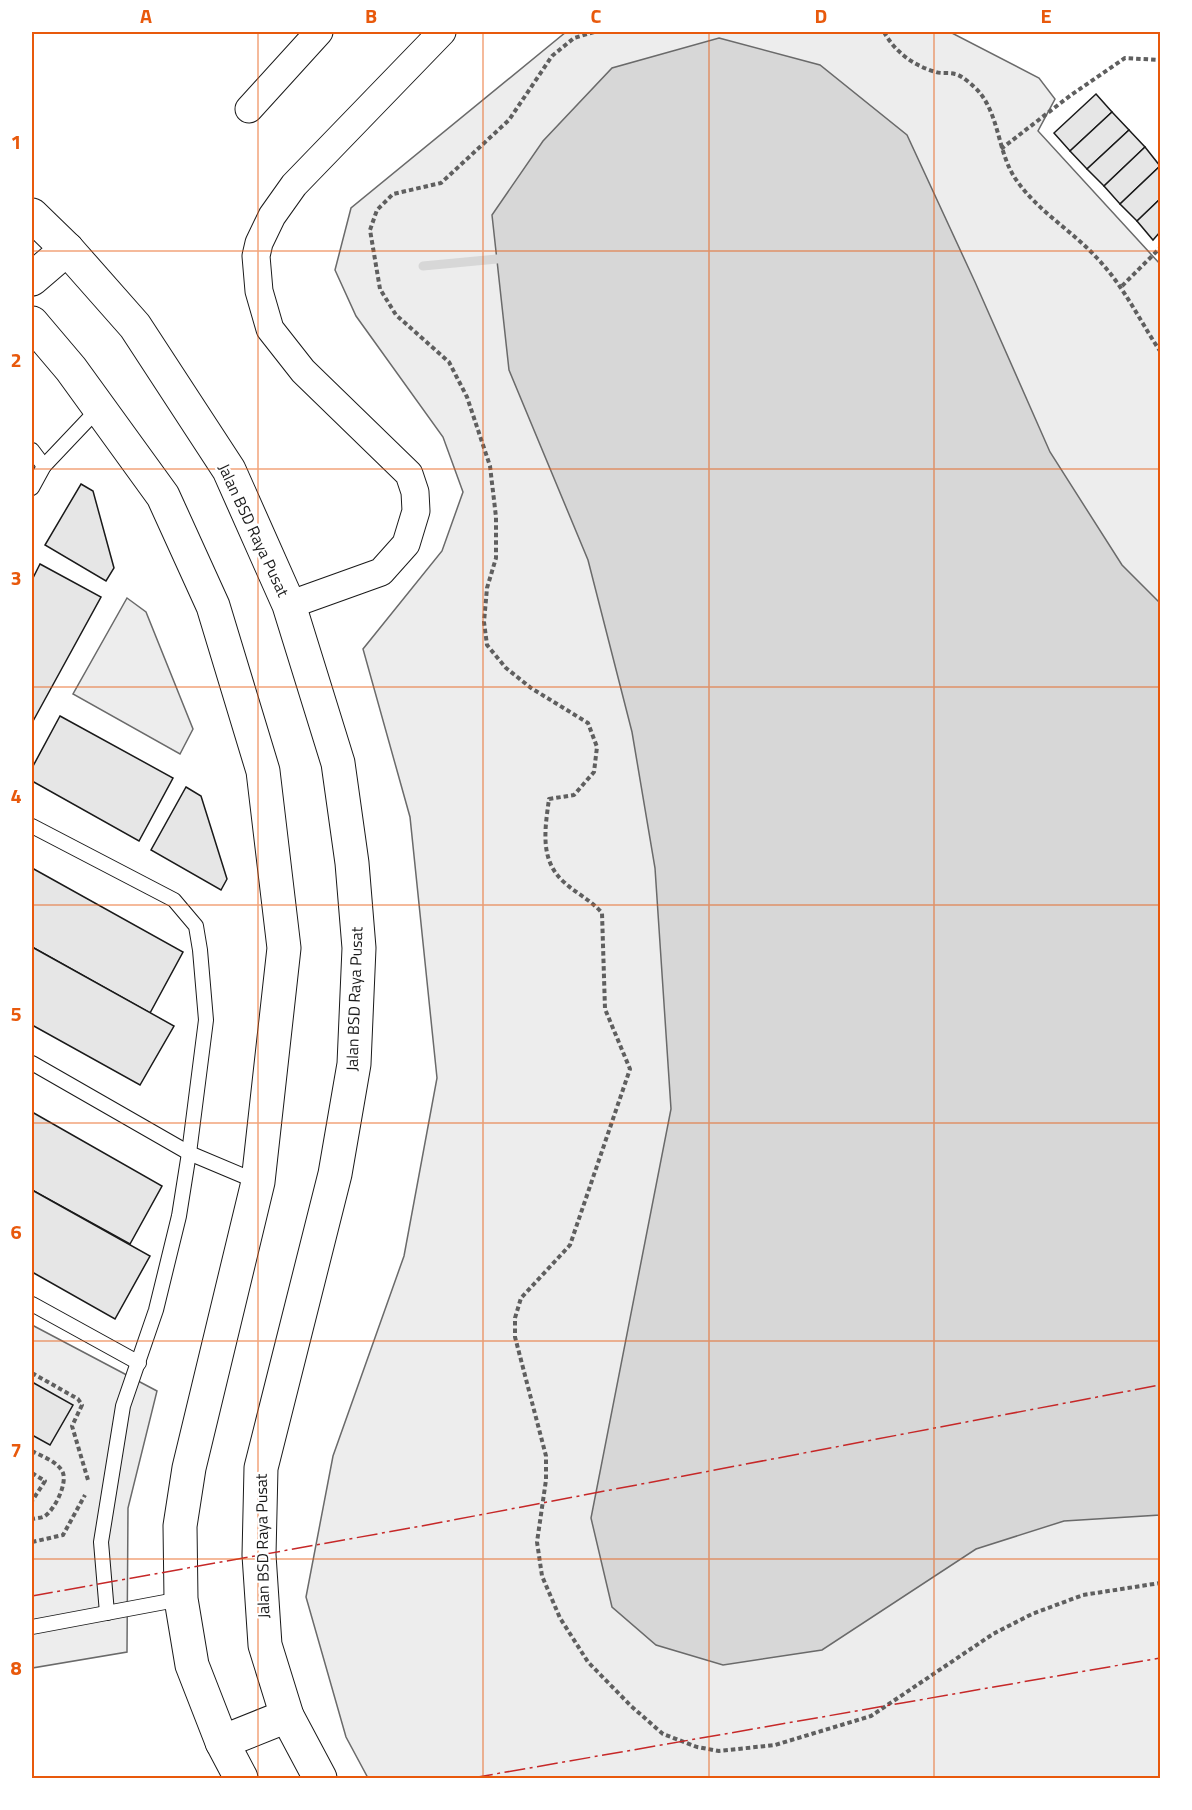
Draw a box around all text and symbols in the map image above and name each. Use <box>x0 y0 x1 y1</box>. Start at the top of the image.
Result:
text: A <box>140 0 152 31</box>
text: B <box>365 0 377 31</box>
text: C <box>591 0 602 31</box>
text: D <box>815 0 827 31</box>
text: E <box>1040 0 1052 31</box>
text: 1 <box>10 126 22 157</box>
text: 2 <box>10 344 22 375</box>
street label: Jalan BSD Raya Pusat <box>213 459 296 601</box>
text: 3 <box>10 562 22 593</box>
text: 4 <box>10 780 22 811</box>
street label: Jalan BSD Raya Pusat <box>339 926 369 1072</box>
text: 5 <box>10 998 22 1029</box>
text: 6 <box>10 1216 22 1247</box>
text: 7 <box>10 1434 22 1465</box>
street label: Jalan BSD Raya Pusat <box>249 1473 275 1619</box>
text: 8 <box>10 1652 22 1683</box>

